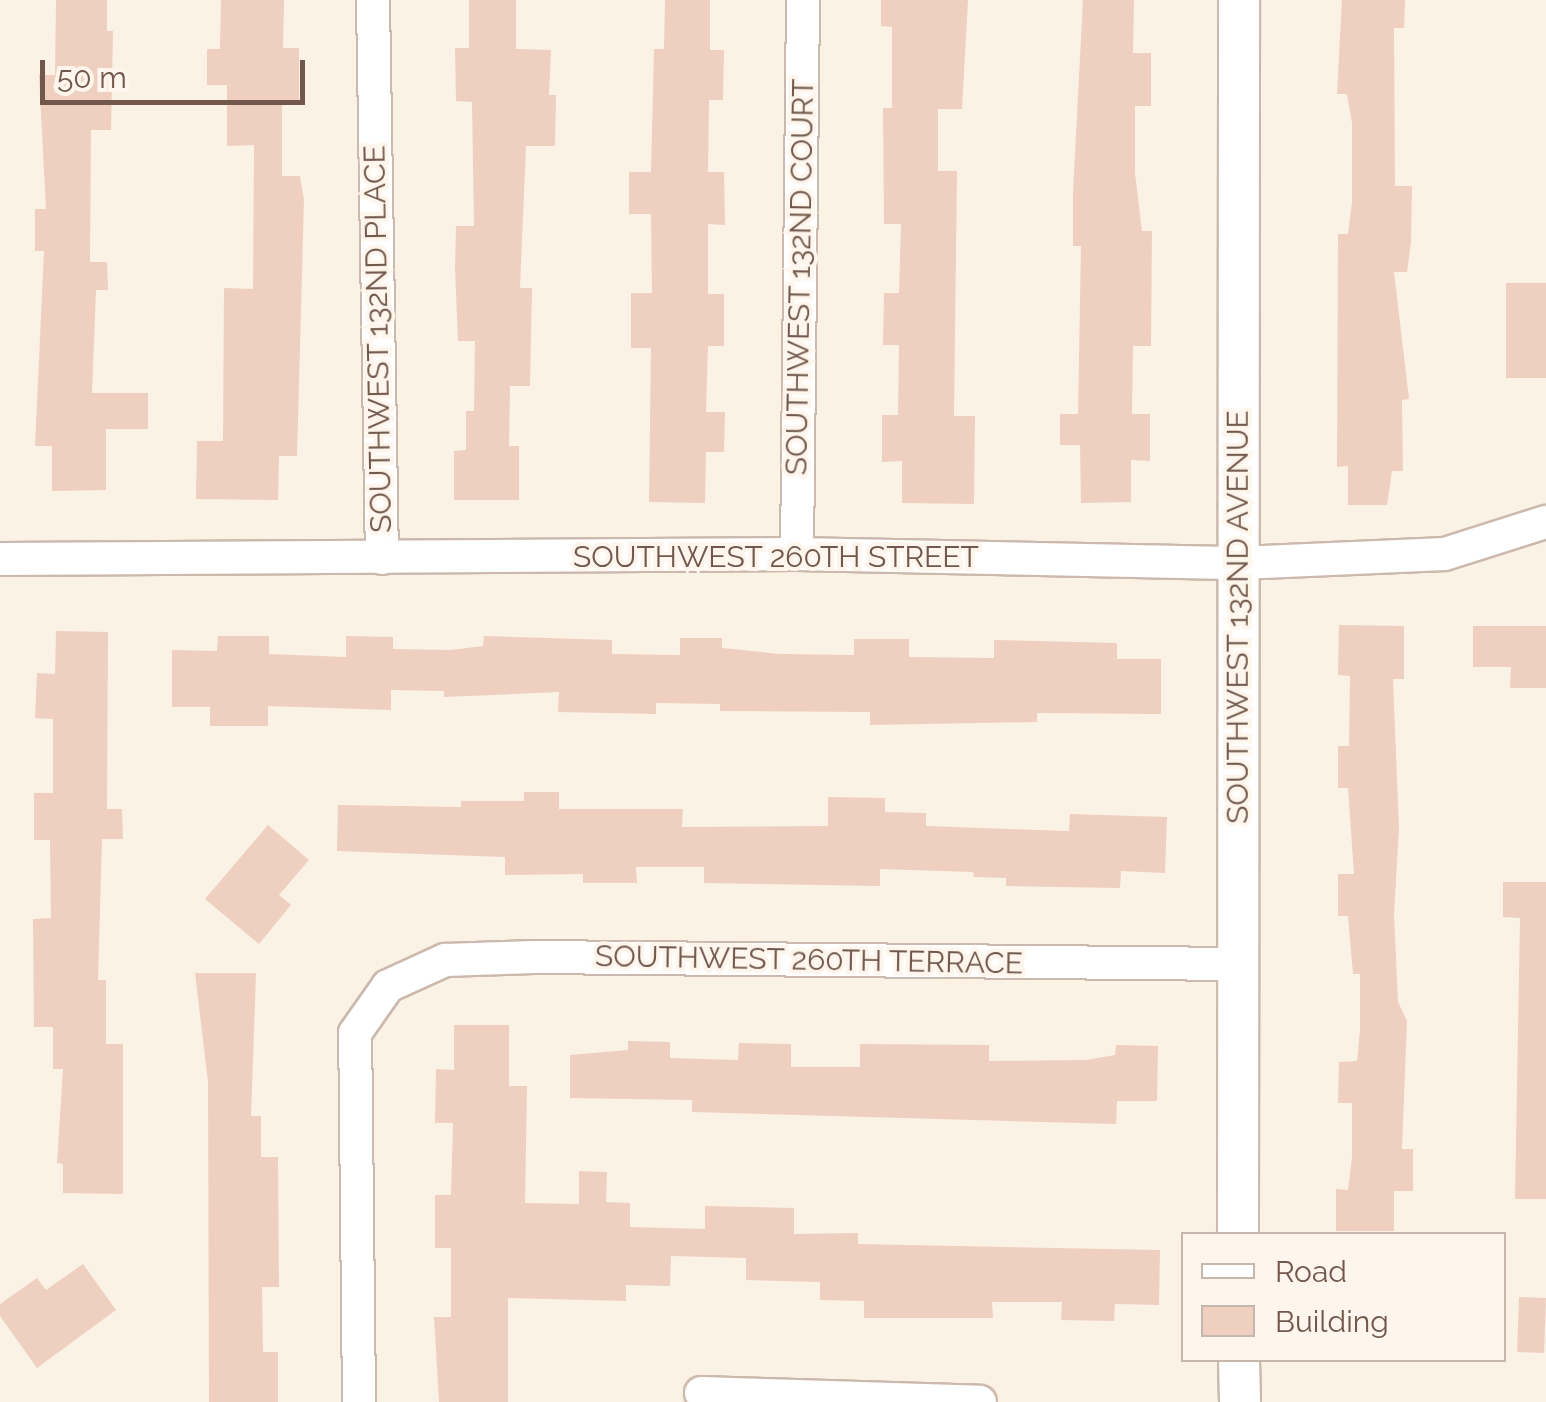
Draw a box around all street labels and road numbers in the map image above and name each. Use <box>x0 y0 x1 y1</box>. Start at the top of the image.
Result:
street label: SOUTHWEST 132ND COURT <box>779 78 821 476</box>
street label: SOUTHWEST 132ND PLACE <box>357 144 399 534</box>
street label: SOUTHWEST 132ND AVENUE <box>1220 409 1256 825</box>
street label: SOUTHWEST 260TH STREET <box>573 539 979 575</box>
street label: SOUTHWEST 260TH TERRACE <box>594 938 1024 982</box>

